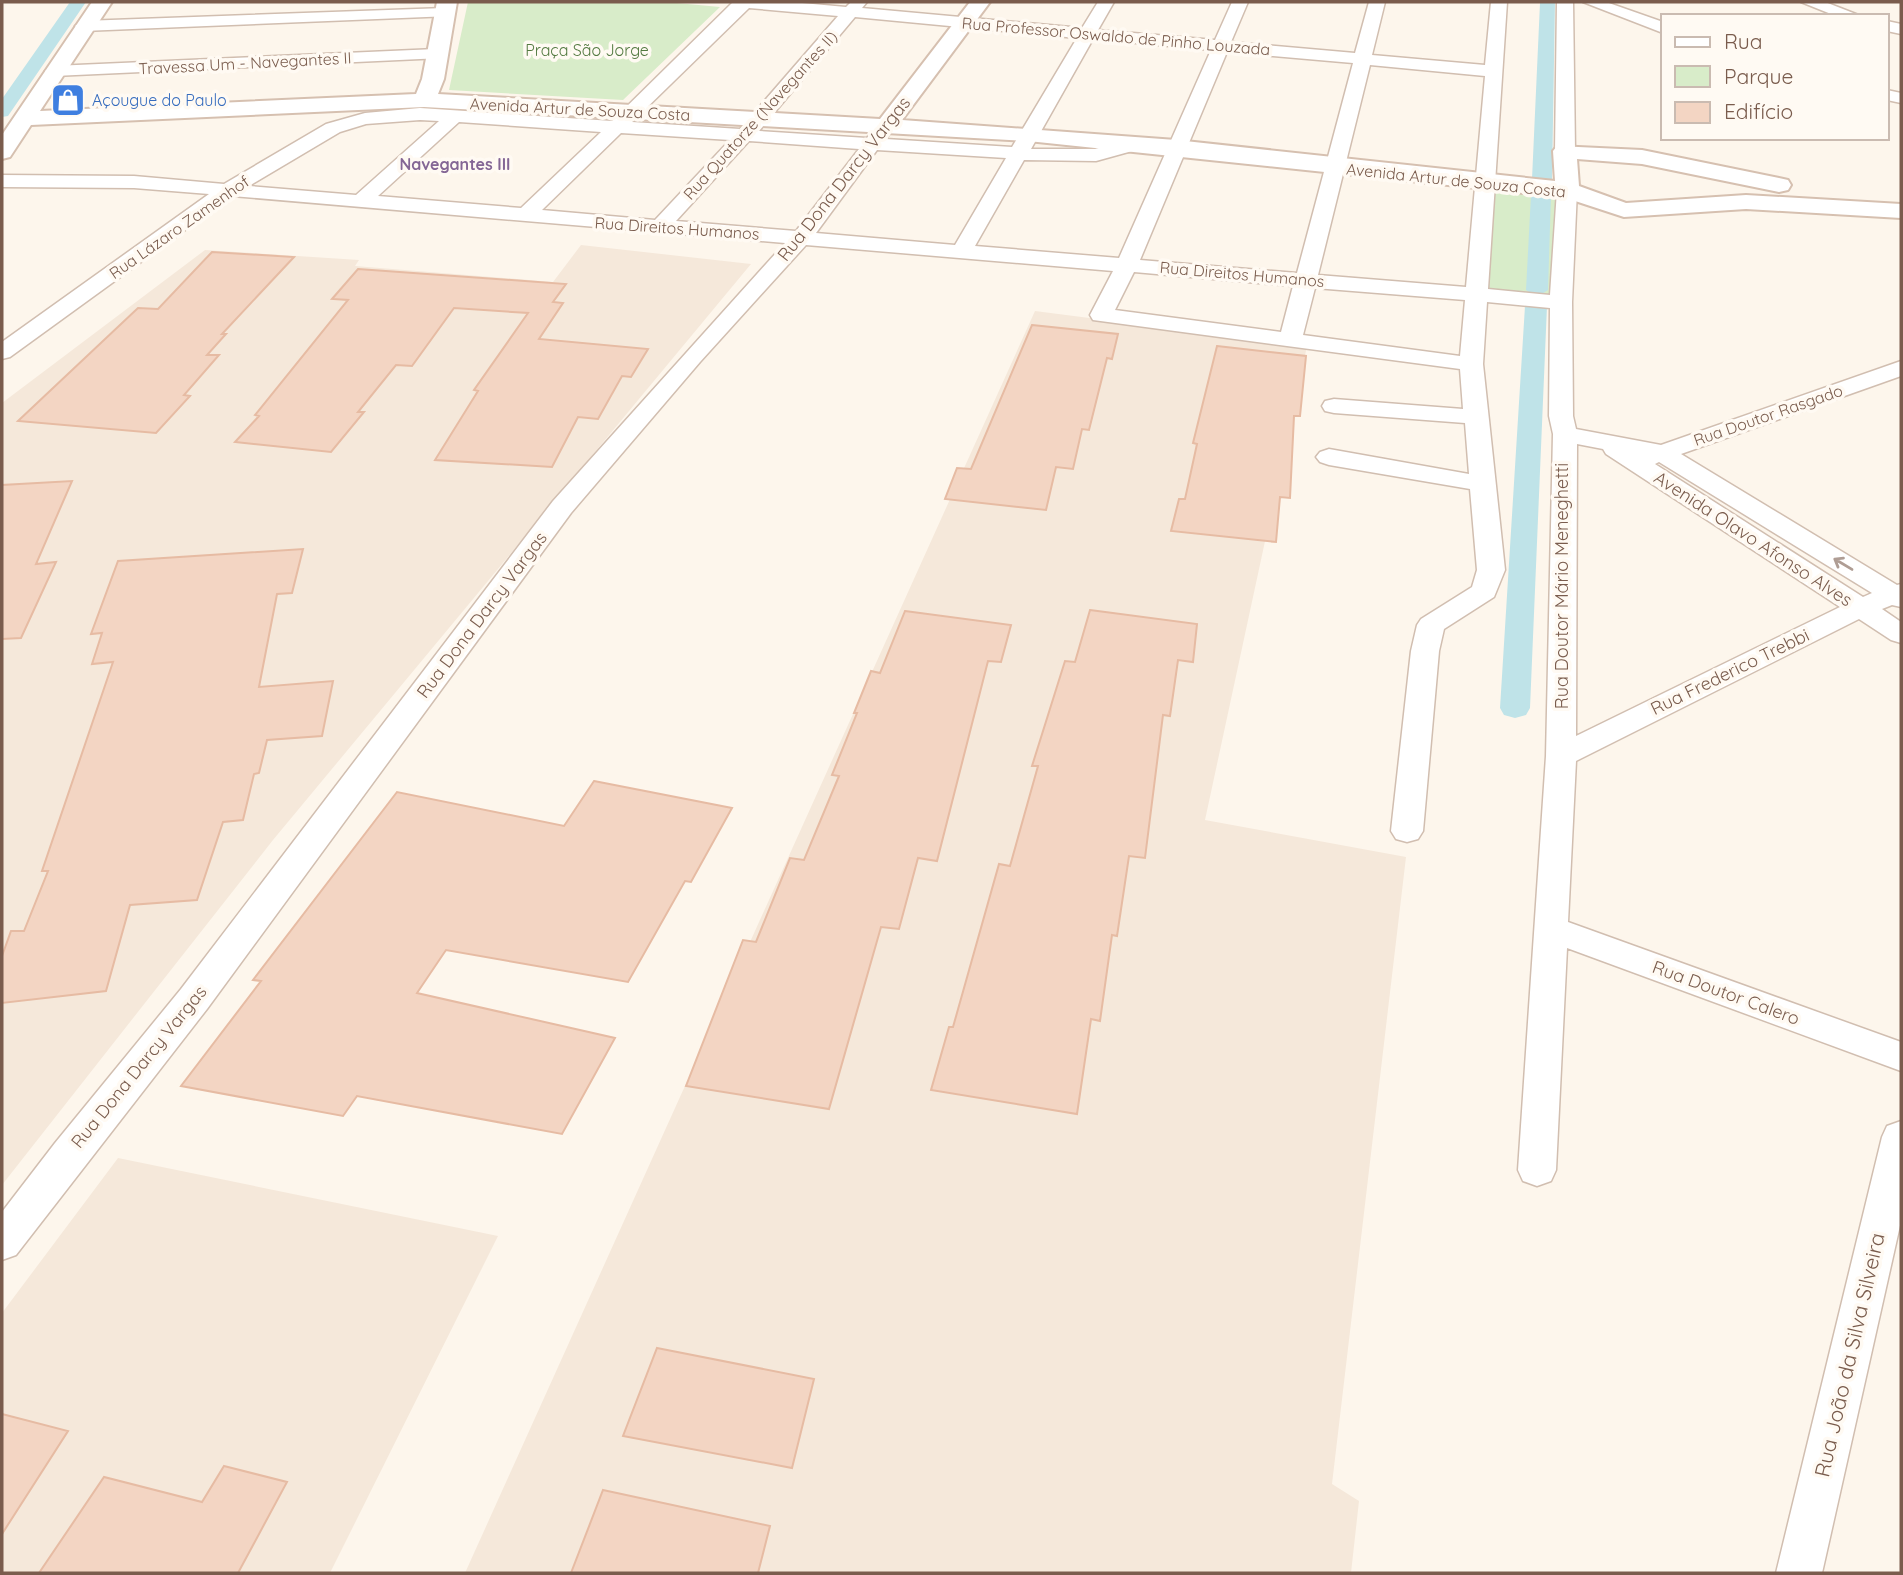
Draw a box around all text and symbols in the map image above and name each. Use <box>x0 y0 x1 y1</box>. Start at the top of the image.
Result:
street label: Rua Professor Oswaldo de Pinho Louzada <box>961 13 1271 59</box>
legend <box>1661 14 1889 140</box>
street label: Rua Quatorze (Navegantes II) <box>679 26 841 204</box>
text: Rua <box>1724 28 1763 54</box>
park label: Praça São Jorge <box>525 40 649 60</box>
street label: Travessa Um - Navegantes II <box>138 47 352 79</box>
text: Parque <box>1724 63 1793 89</box>
shop icon: Açougue do Paulo <box>49 81 87 119</box>
place label: Açougue do Paulo <box>92 90 227 110</box>
street label: Rua Dona Darcy Vargas <box>772 92 915 266</box>
street label: Avenida Artur de Souza Costa <box>469 93 691 125</box>
text: Edifício <box>1724 98 1793 124</box>
district label: Navegantes III <box>400 154 510 174</box>
street label: Avenida Artur de Souza Costa <box>1345 159 1567 201</box>
street label: Rua Lázaro Zamenhof <box>105 171 253 283</box>
street label: Rua Direitos Humanos <box>594 212 760 244</box>
street label: Rua Direitos Humanos <box>1159 257 1325 291</box>
street label: Rua Doutor Rasgado <box>1691 380 1845 450</box>
street label: Rua Doutor Mário Meneghetti <box>1550 463 1573 709</box>
street label: Avenida Olavo Afonso Alves <box>1650 466 1857 611</box>
street label: Rua Dona Darcy Vargas <box>411 527 552 703</box>
one-way arrow <box>1833 556 1853 570</box>
street label: Rua Frederico Trebbi <box>1647 623 1813 720</box>
street label: Rua Doutor Calero <box>1649 955 1803 1030</box>
street label: Rua Dona Darcy Vargas <box>66 981 211 1153</box>
street label: Rua João da Silva Silveira <box>1808 1230 1890 1479</box>

